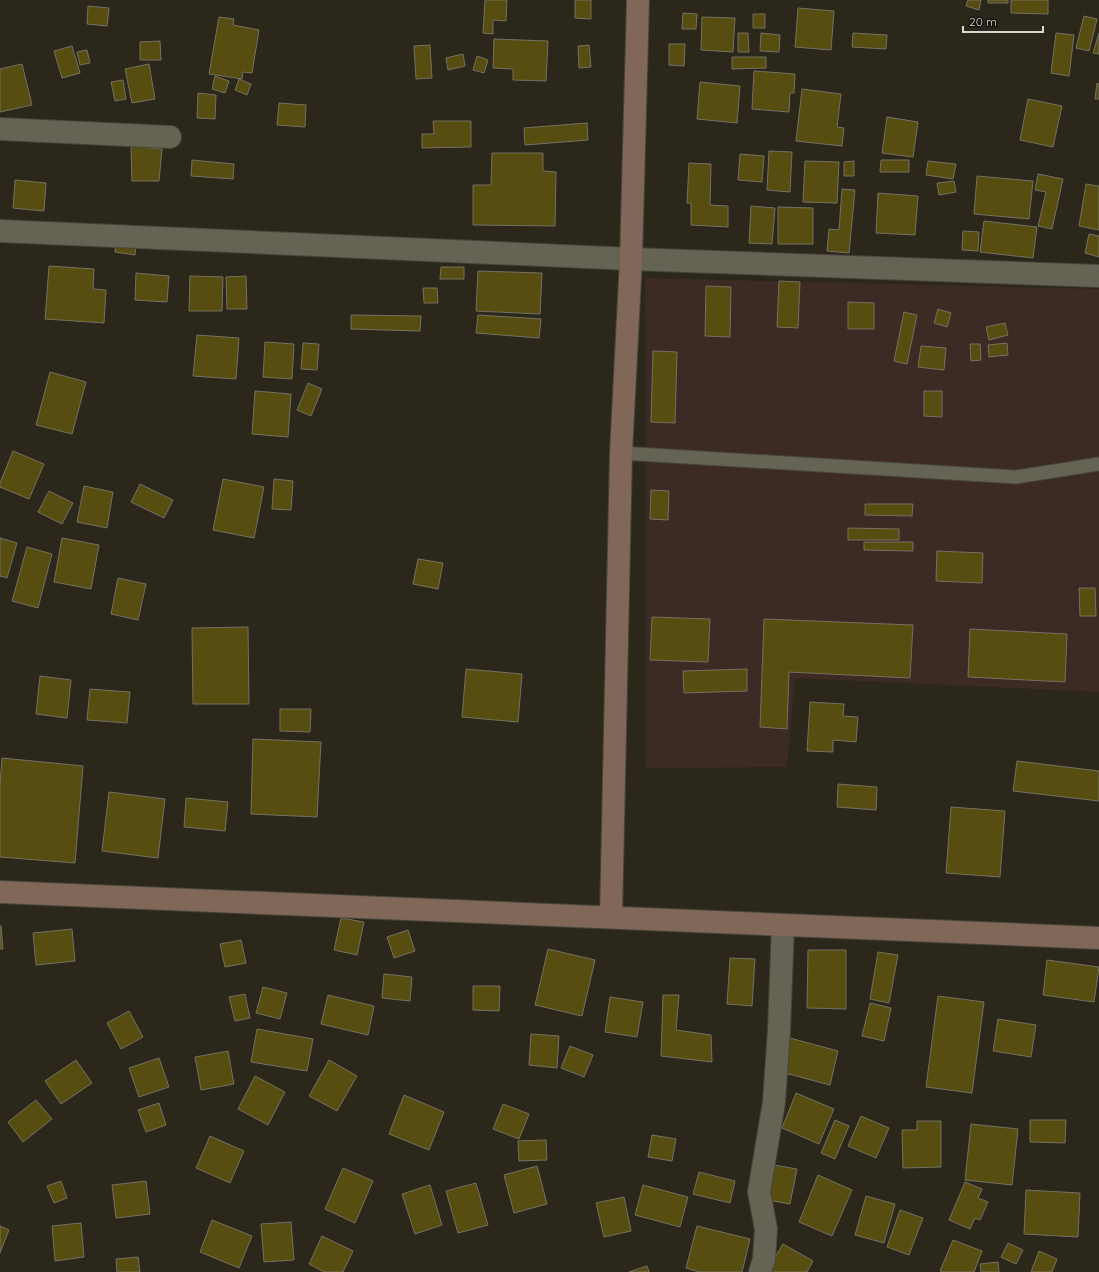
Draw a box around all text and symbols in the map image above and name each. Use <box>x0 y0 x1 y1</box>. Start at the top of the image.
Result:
scale bar <box>963 8 1043 34</box>
text: 20 m <box>969 14 997 29</box>

